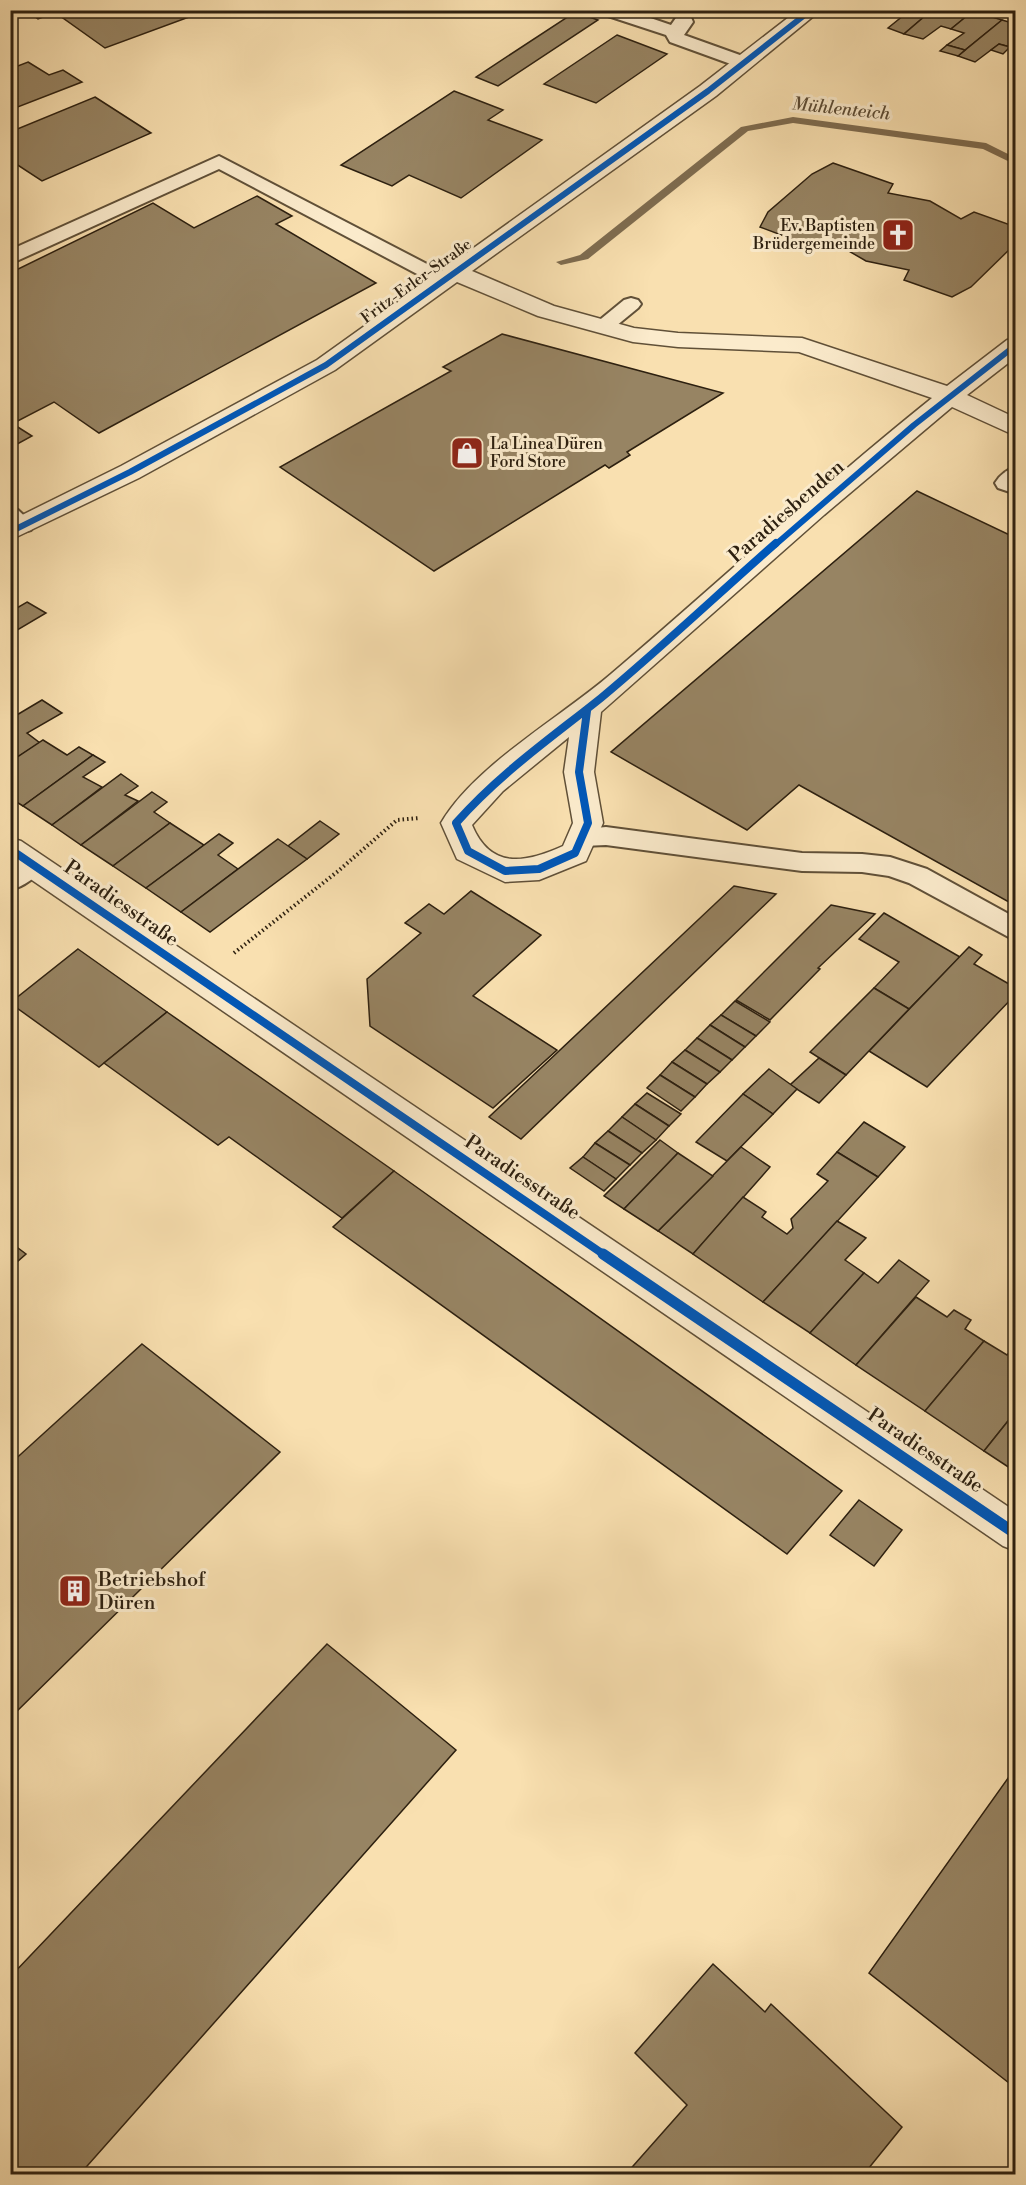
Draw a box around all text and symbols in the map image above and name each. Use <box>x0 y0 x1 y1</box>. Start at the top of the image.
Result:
water label: Mühlenteich <box>791 92 892 126</box>
place label: Ev. Baptisten Brüdergemeinde <box>752 216 875 254</box>
church icon: Ev. Baptisten Brüdergemeinde <box>880 217 916 253</box>
street label: Fritz-Erler-Straße <box>357 234 475 328</box>
place label: La Linea Düren Ford Store <box>490 434 603 472</box>
shop icon: La Linea Düren Ford Store <box>449 435 485 471</box>
street label: Paradiesbenden <box>724 455 850 569</box>
street label: Paradiesstraße <box>59 855 183 953</box>
street label: Paradiesstraße <box>459 1130 585 1226</box>
street label: Paradiesstraße <box>862 1403 988 1499</box>
place label: Betriebshof Düren <box>97 1568 206 1616</box>
building icon: Betriebshof Düren <box>57 1573 93 1609</box>

